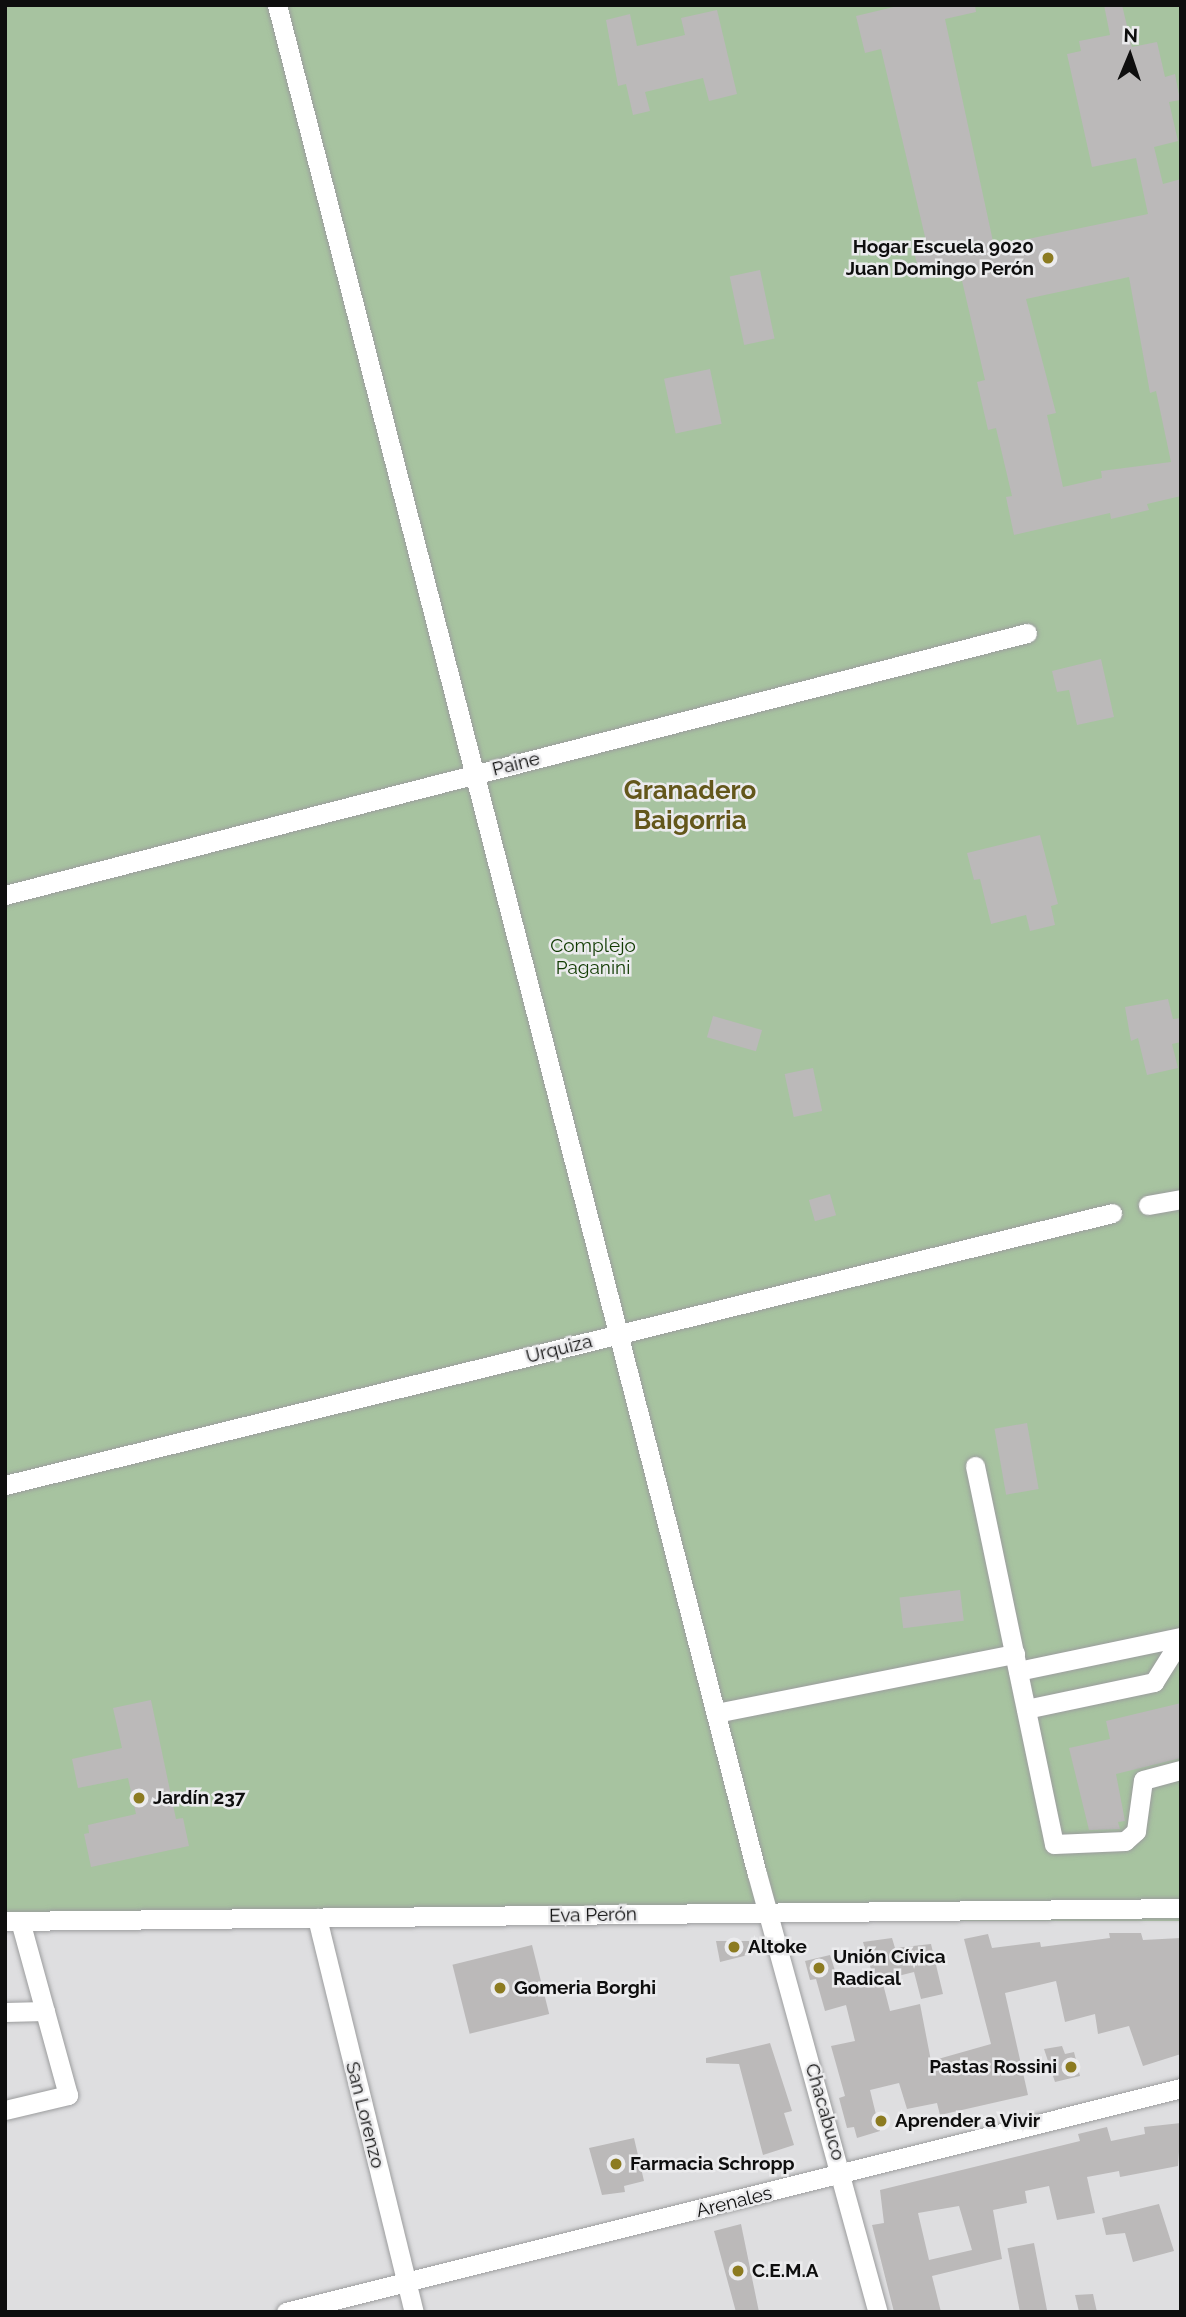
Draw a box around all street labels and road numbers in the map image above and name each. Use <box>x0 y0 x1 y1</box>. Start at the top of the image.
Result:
street label: Paine <box>490 747 542 781</box>
street label: Urquiza <box>523 1330 595 1368</box>
street label: Eva Perón <box>549 1903 637 1927</box>
street label: San Lorenzo <box>341 2059 389 2171</box>
street label: Chacabuco <box>800 2061 850 2163</box>
street label: Arenales <box>694 2182 774 2222</box>

